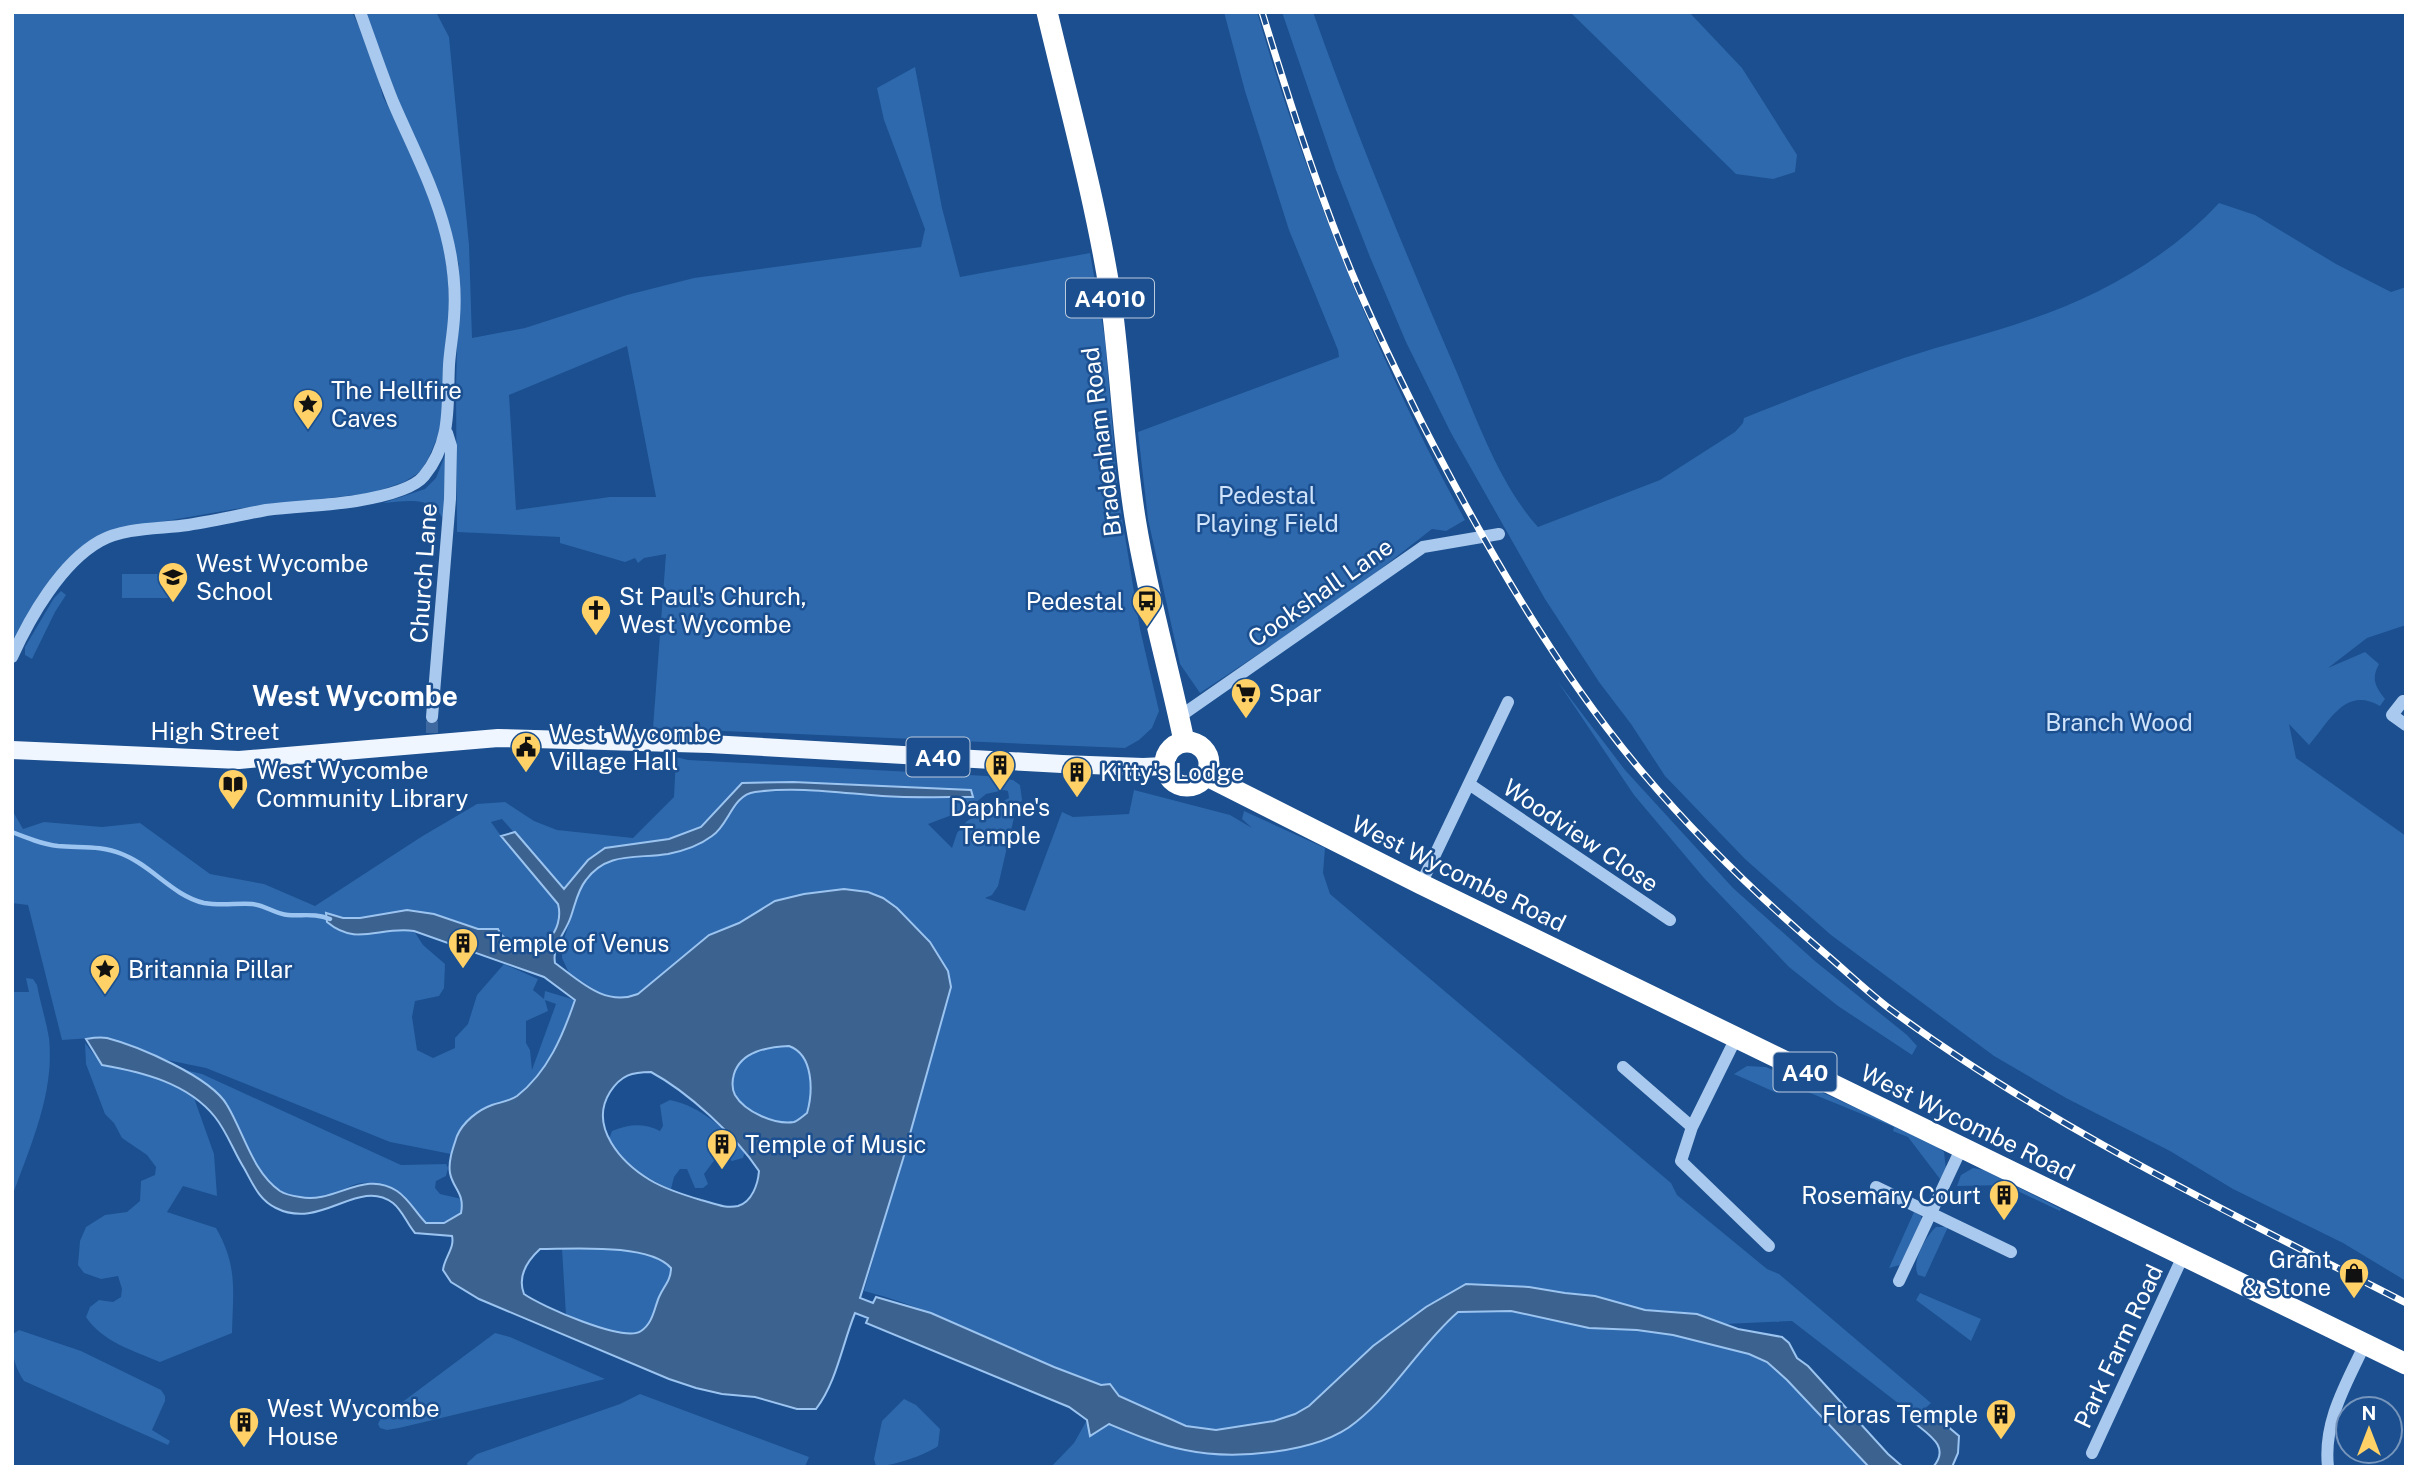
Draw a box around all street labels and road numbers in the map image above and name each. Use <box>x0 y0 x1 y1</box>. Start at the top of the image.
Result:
road number: A4010 <box>1066 278 1154 318</box>
street label: Bradenham Road <box>1075 346 1127 538</box>
street label: Church Lane <box>404 502 442 644</box>
street label: Cookshall Lane <box>1242 532 1398 652</box>
street label: High Street <box>151 717 280 745</box>
road number: A40 <box>906 737 970 776</box>
street label: Woodview Close <box>1498 773 1664 897</box>
street label: West Wycombe Road <box>1347 809 1571 937</box>
road number: A40 <box>1773 1052 1836 1092</box>
street label: West Wycombe Road <box>1856 1058 2080 1186</box>
street label: Park Farm Road <box>2068 1260 2168 1432</box>

